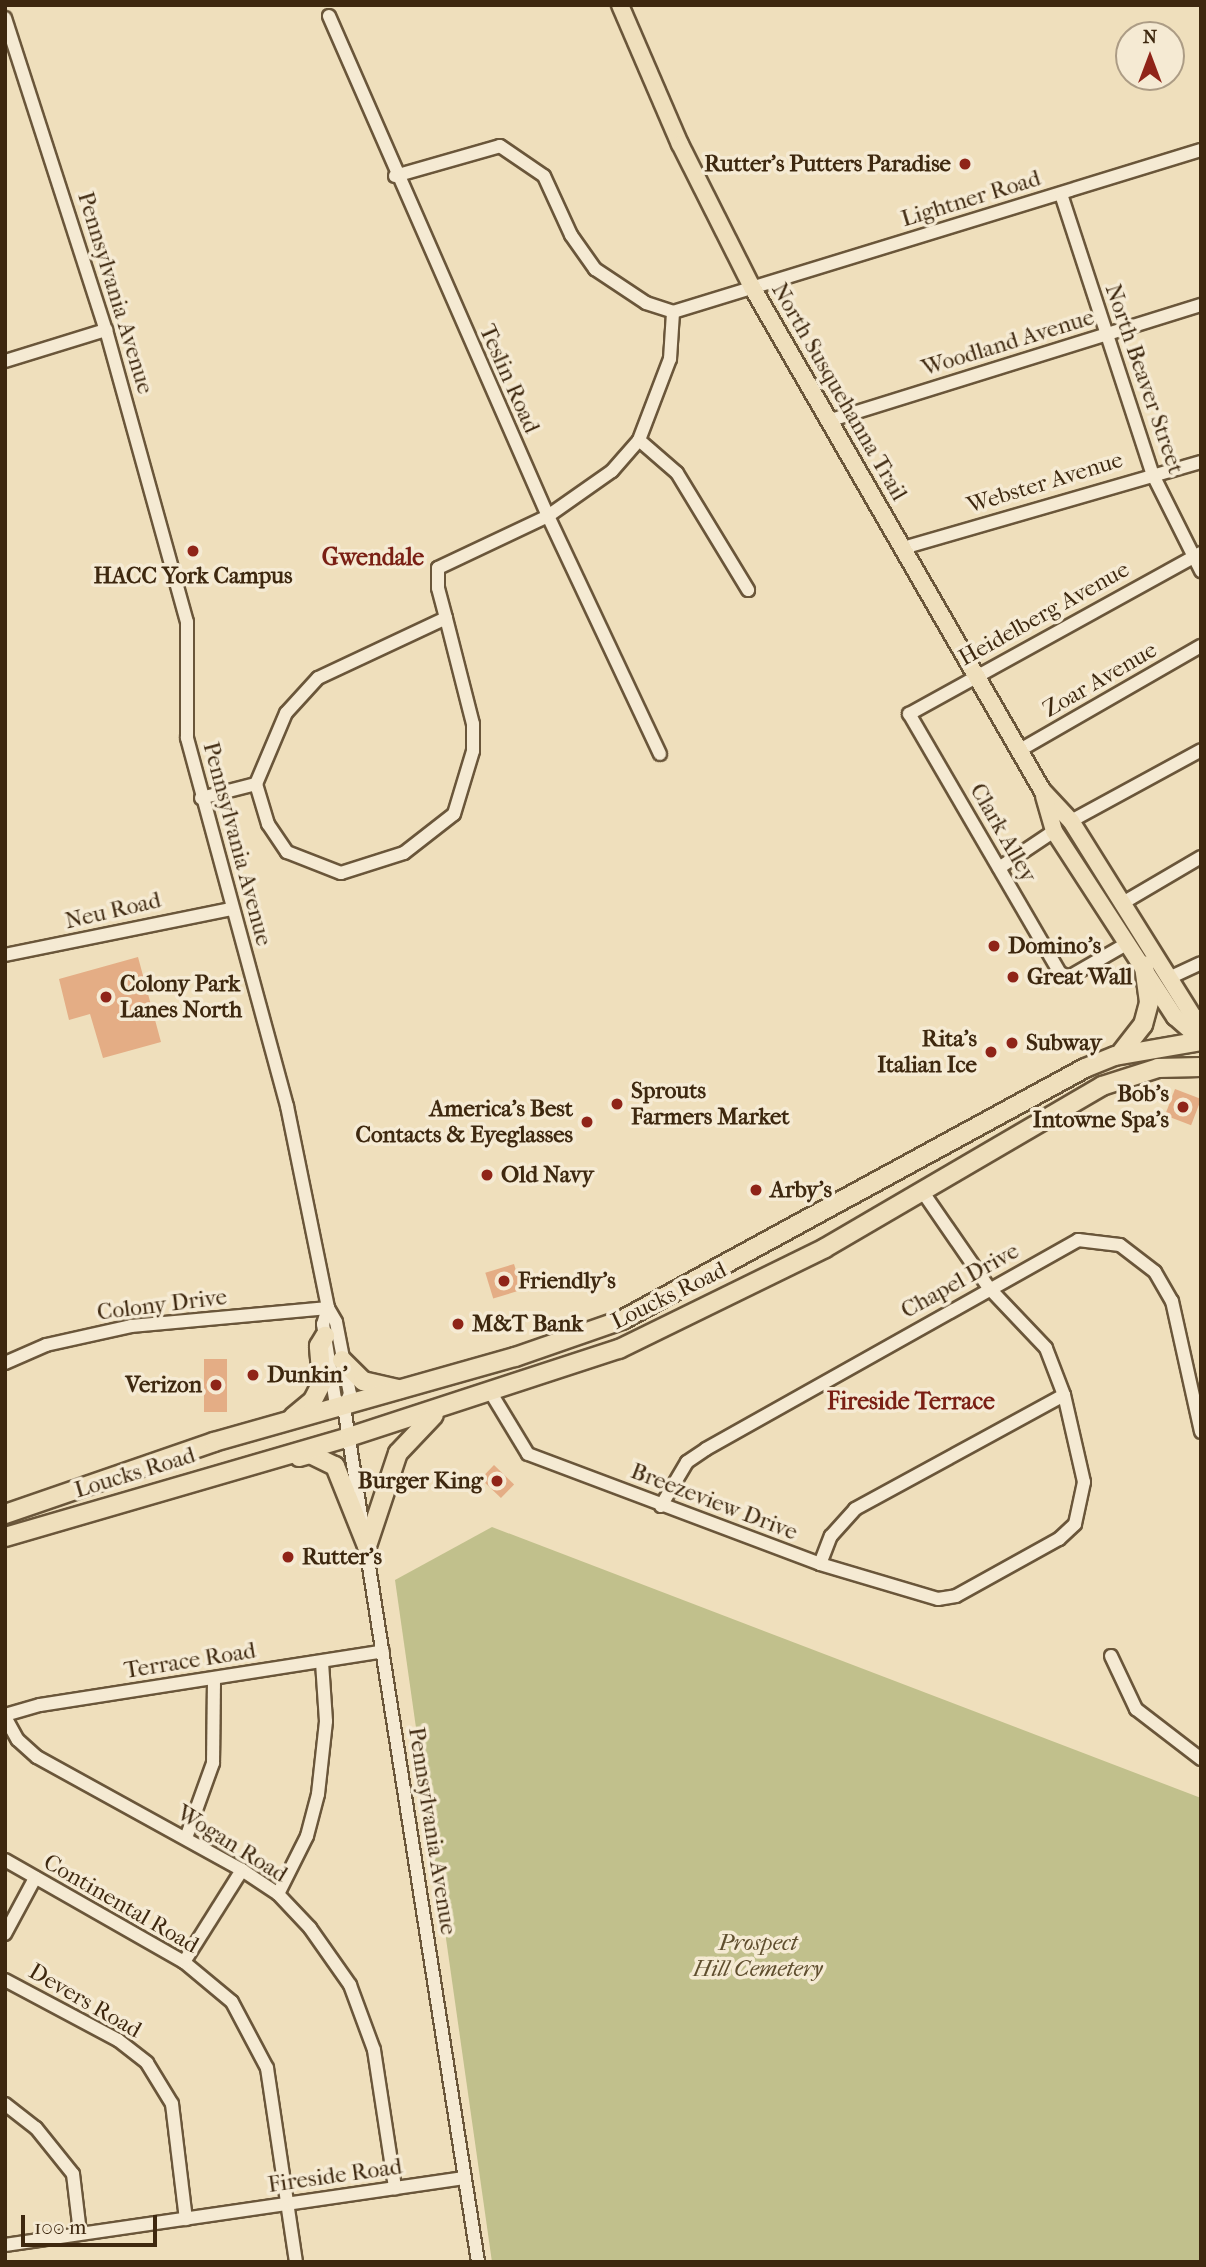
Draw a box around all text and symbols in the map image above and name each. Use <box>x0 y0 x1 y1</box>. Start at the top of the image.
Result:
north arrow <box>1115 21 1185 91</box>
text: N <box>1143 26 1157 48</box>
place label: Rutter’s Putters Paradise <box>704 150 951 178</box>
marker: Rutter’s Putters Paradise <box>957 156 973 172</box>
street label: Lightner Road <box>898 165 1044 233</box>
street label: Pennsylvania Avenue <box>71 189 159 397</box>
street label: North Susquehanna Trail <box>765 278 913 506</box>
street label: North Beaver Street <box>1099 280 1189 478</box>
street label: Woodland Avenue <box>918 304 1098 382</box>
street label: Teslin Road <box>473 320 545 438</box>
street label: Webster Avenue <box>964 446 1126 520</box>
marker: HACC York Campus <box>185 543 201 559</box>
district label: Gwendale <box>322 544 424 572</box>
street label: Heidelberg Avenue <box>954 556 1134 672</box>
place label: HACC York Campus <box>93 562 293 590</box>
street label: Zoar Avenue <box>1038 636 1162 724</box>
street label: Pennsylvania Avenue <box>197 739 277 949</box>
street label: Clark Alley <box>964 779 1042 887</box>
street label: Neu Road <box>62 887 164 935</box>
place label: Domino's <box>1008 932 1101 960</box>
marker: Domino's <box>986 938 1002 954</box>
place label: Great Wall <box>1027 963 1132 991</box>
marker: Great Wall <box>1005 969 1021 985</box>
place label: Colony Park Lanes North <box>120 970 242 1024</box>
marker: Colony Park Lanes North <box>98 989 114 1005</box>
place label: Rita's Italian Ice <box>877 1025 977 1079</box>
place label: Subway <box>1026 1029 1102 1057</box>
marker: Subway <box>1004 1035 1020 1051</box>
marker: Rita's Italian Ice <box>983 1044 999 1060</box>
place label: Sprouts Farmers Market <box>631 1077 790 1131</box>
place label: Bob's Intowne Spa's <box>1033 1080 1169 1134</box>
place label: America's Best Contacts & Eyeglasses <box>356 1095 573 1149</box>
marker: Sprouts Farmers Market <box>609 1096 625 1112</box>
marker: Bob's Intowne Spa's <box>1175 1099 1191 1115</box>
marker: America's Best Contacts & Eyeglasses <box>579 1114 595 1130</box>
place label: Old Navy <box>501 1161 594 1189</box>
marker: Old Navy <box>479 1167 495 1183</box>
place label: Arby's <box>770 1176 832 1204</box>
marker: Arby's <box>748 1182 764 1198</box>
street label: Chapel Drive <box>896 1237 1024 1325</box>
street label: Loucks Road <box>607 1256 731 1336</box>
place label: Friendly's <box>518 1267 616 1295</box>
marker: Friendly's <box>496 1273 512 1289</box>
street label: Colony Drive <box>95 1283 229 1327</box>
place label: M&T Bank <box>472 1310 583 1338</box>
marker: M&T Bank <box>450 1316 466 1332</box>
place label: Dunkin' <box>267 1361 348 1389</box>
marker: Dunkin' <box>245 1367 261 1383</box>
place label: Verizon <box>125 1371 202 1399</box>
marker: Verizon <box>208 1377 224 1393</box>
district label: Fireside Terrace <box>827 1388 995 1416</box>
street label: Loucks Road <box>71 1442 199 1504</box>
street label: Breezeview Drive <box>627 1458 801 1546</box>
place label: Burger King <box>358 1467 483 1495</box>
marker: Burger King <box>489 1473 505 1489</box>
place label: Rutter's <box>302 1543 382 1571</box>
marker: Rutter's <box>280 1549 296 1565</box>
street label: Terrace Road <box>122 1637 258 1685</box>
street label: Pennsylvania Avenue <box>402 1725 462 1937</box>
street label: Wogan Road <box>172 1799 292 1889</box>
street label: Continental Road <box>39 1848 203 1960</box>
park label: Prospect Hill Cemetery <box>693 1929 823 1983</box>
street label: Devers Road <box>24 1958 146 2044</box>
street label: Fireside Road <box>266 2153 404 2199</box>
scale bar <box>24 2200 161 2244</box>
text: 100 m <box>34 2215 87 2239</box>

